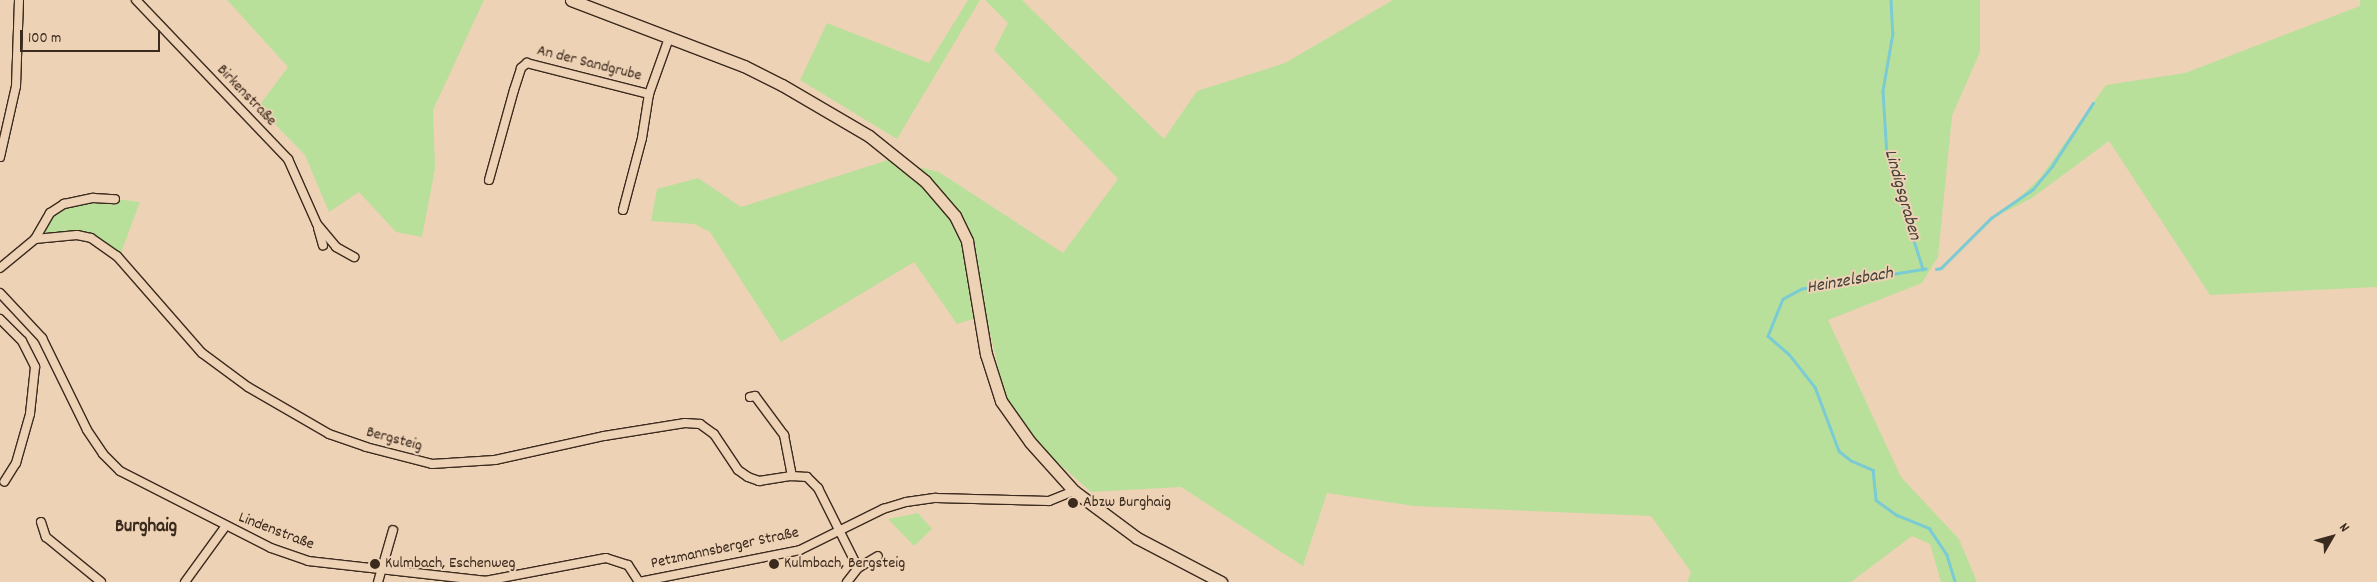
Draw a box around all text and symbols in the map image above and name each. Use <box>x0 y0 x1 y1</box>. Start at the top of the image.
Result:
scale bar <box>22 20 162 52</box>
text: 100 m <box>28 28 61 50</box>
street label: An der Sandgrube <box>535 42 643 86</box>
street label: Birkenstraße <box>212 61 280 131</box>
water label: Lindigsgraben <box>1878 147 1924 243</box>
water label: Heinzelsbach <box>1805 264 1895 300</box>
street label: Bergsteig <box>364 423 424 457</box>
place label: Abzw Burghaig <box>1083 493 1171 513</box>
marker: Abzw Burghaig <box>1067 497 1079 509</box>
street label: Lindenstraße <box>235 509 317 555</box>
north arrow <box>2307 512 2357 562</box>
district label: Burghaig <box>115 517 177 539</box>
text: N <box>2334 519 2354 537</box>
street label: Petzmannsberger Straße <box>649 524 801 574</box>
place label: Kulmbach, Eschenweg <box>385 554 516 574</box>
place label: Kulmbach, Bergsteig <box>784 554 905 574</box>
marker: Kulmbach, Eschenweg <box>369 558 381 570</box>
marker: Kulmbach, Bergsteig <box>768 558 780 570</box>

